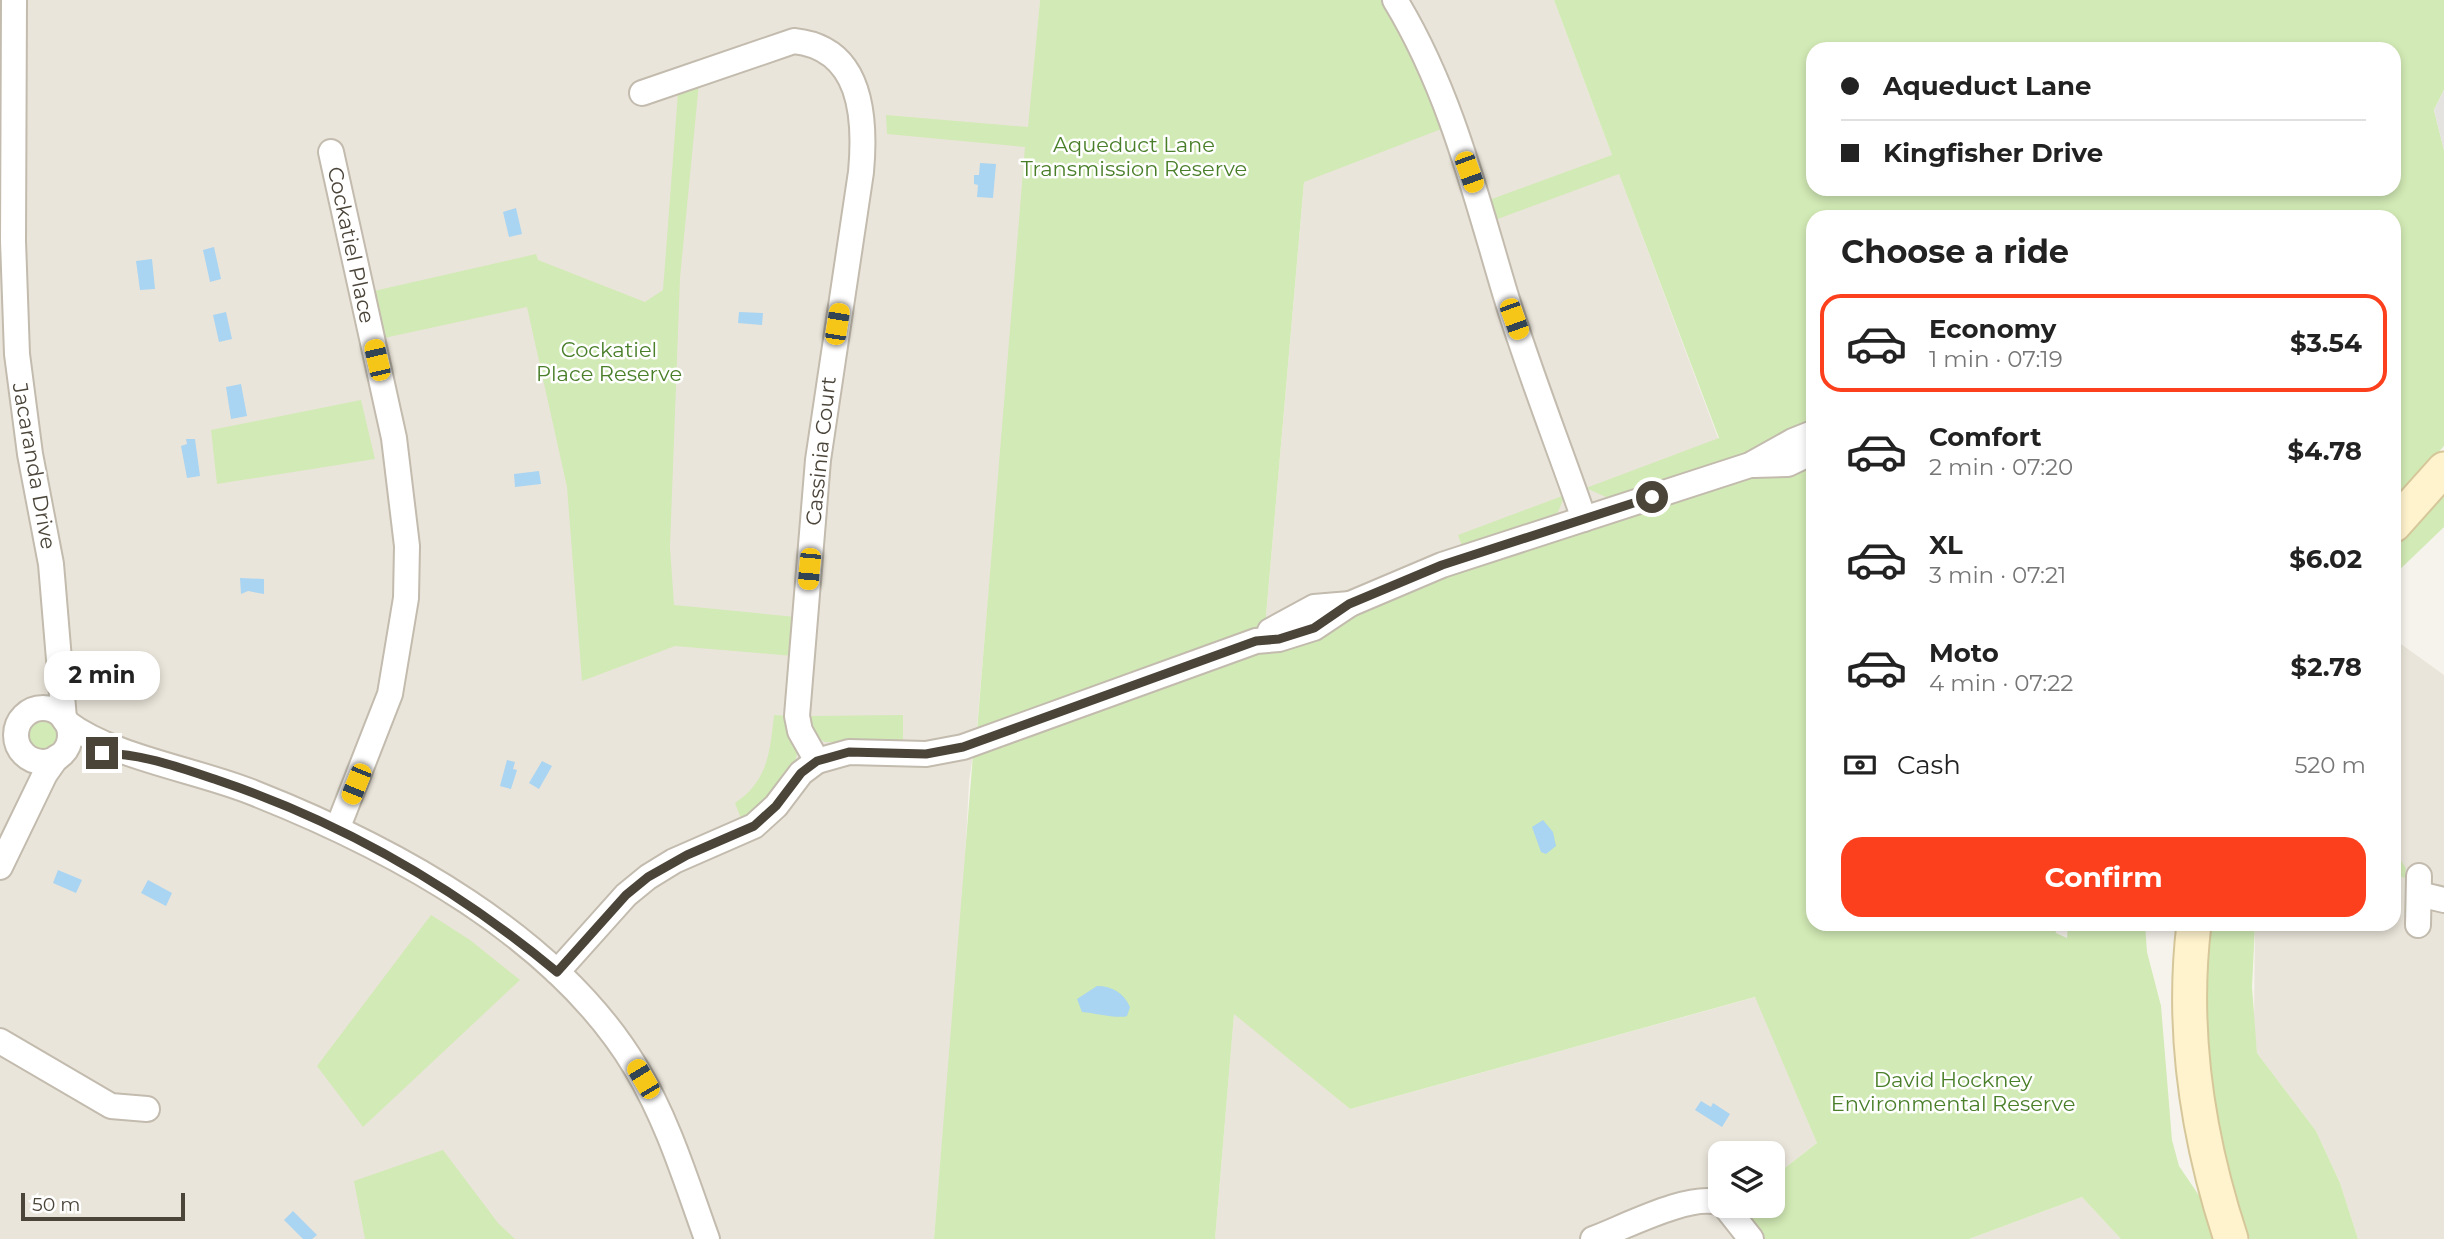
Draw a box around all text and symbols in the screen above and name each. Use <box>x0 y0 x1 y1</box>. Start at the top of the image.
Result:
text: Aqueduct Lane <box>1883 70 2091 102</box>
park label: Aqueduct Lane Transmission Reserve <box>1021 132 1247 181</box>
text: Kingfisher Drive <box>1883 137 2103 169</box>
car <box>1452 149 1487 195</box>
street label: Cockatiel Place <box>323 164 380 325</box>
text: Choose a ride <box>1841 232 2069 271</box>
car <box>1497 296 1532 342</box>
car <box>824 302 851 346</box>
icon: car <box>1845 312 1908 375</box>
text: Economy <box>1929 313 2056 345</box>
text: $3.54 <box>2290 327 2362 359</box>
car <box>363 337 392 383</box>
park label: Cockatiel Place Reserve <box>536 337 682 386</box>
text: 1 min · 07:19 <box>1929 345 2063 373</box>
street label: Cassinia Court <box>800 375 841 527</box>
street label: Jacaranda Drive <box>7 380 61 551</box>
icon: car <box>1845 420 1908 483</box>
text: Comfort <box>1929 421 2041 453</box>
text: $4.78 <box>2287 435 2362 467</box>
text: 2 min · 07:20 <box>1929 453 2073 481</box>
route start <box>1636 481 1668 513</box>
icon: car <box>1845 528 1908 591</box>
text: XL <box>1929 529 1963 561</box>
text: $6.02 <box>2289 543 2362 575</box>
car <box>797 547 822 591</box>
text: 3 min · 07:21 <box>1929 561 2066 589</box>
icon: car <box>1845 636 1908 699</box>
text: Moto <box>1929 637 1999 669</box>
text: $2.78 <box>2291 651 2362 683</box>
callout: 2 min <box>44 652 160 700</box>
text: 2 min <box>68 661 136 689</box>
text: 4 min · 07:22 <box>1929 669 2073 697</box>
route end <box>86 737 118 769</box>
icon: cash <box>1841 746 1879 784</box>
text: Cash <box>1897 749 1961 781</box>
text: 520 m <box>2294 751 2366 779</box>
car <box>339 761 374 807</box>
button: Confirm <box>1841 837 2366 917</box>
car <box>624 1056 663 1102</box>
park label: David Hockney Environmental Reserve <box>1831 1067 2075 1116</box>
map controls <box>1708 1141 1785 1218</box>
button: layers <box>1708 1141 1785 1218</box>
scale bar <box>21 1190 186 1222</box>
text: 50 m <box>32 1193 80 1216</box>

